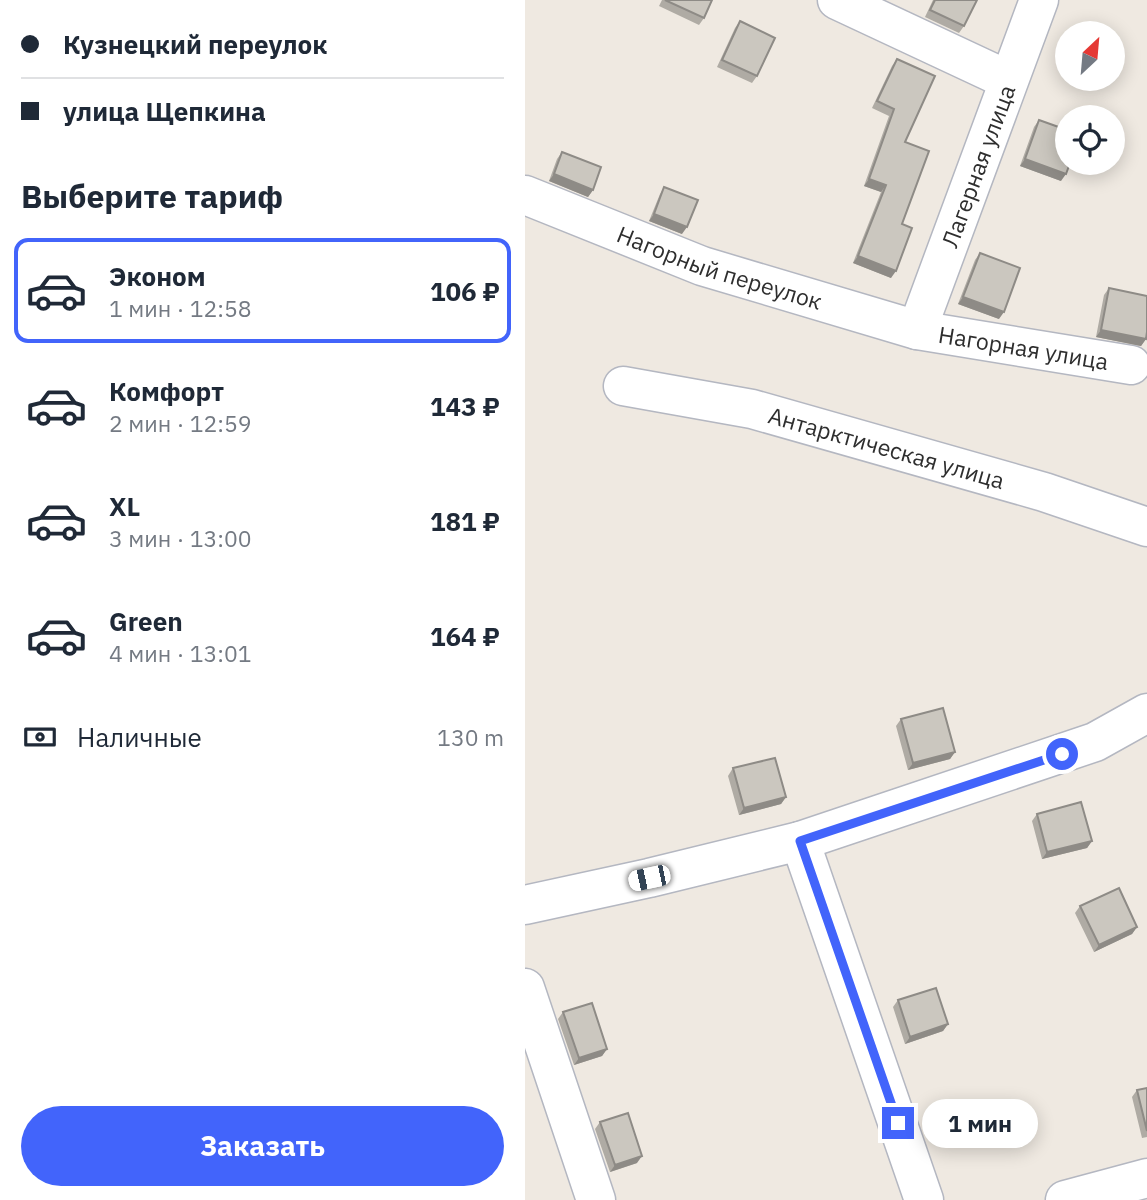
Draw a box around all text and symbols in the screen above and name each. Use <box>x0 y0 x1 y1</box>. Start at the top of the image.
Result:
north arrow <box>1055 21 1125 91</box>
map controls <box>1055 21 1125 175</box>
text: Кузнецкий переулок <box>63 27 328 61</box>
street label: Лагерная улица <box>934 80 1021 251</box>
text: улица Щепкина <box>63 94 266 128</box>
button: locate <box>1055 105 1125 175</box>
text: Выберите тариф <box>21 175 283 217</box>
street label: Нагорный переулок <box>613 219 826 316</box>
icon: car <box>25 259 88 322</box>
text: Эконом <box>109 259 206 293</box>
text: 106 ₽ <box>430 274 500 308</box>
text: 1 мин · 12:58 <box>109 293 252 323</box>
street label: Нагорная улица <box>936 319 1111 376</box>
icon: car <box>25 374 88 437</box>
text: Комфорт <box>109 374 224 408</box>
text: 143 ₽ <box>430 389 500 423</box>
street label: Антарктическая улица <box>765 399 1008 495</box>
text: 2 мин · 12:59 <box>109 408 252 438</box>
icon: car <box>25 489 88 552</box>
text: XL <box>109 489 140 523</box>
text: 181 ₽ <box>430 504 500 538</box>
text: 3 мин · 13:00 <box>109 523 252 553</box>
icon: car <box>25 604 88 667</box>
text: Green <box>109 604 183 638</box>
text: 164 ₽ <box>430 619 500 653</box>
text: 4 мин · 13:01 <box>109 638 252 668</box>
icon: cash <box>21 718 59 756</box>
text: Наличные <box>77 720 202 754</box>
text: 130 m <box>437 722 504 752</box>
route start <box>1046 738 1078 770</box>
car <box>627 863 672 893</box>
callout: 1 мин <box>923 1098 1038 1148</box>
button: Заказать <box>21 1106 504 1186</box>
route end <box>882 1107 914 1139</box>
text: 1 мин <box>948 1108 1012 1138</box>

